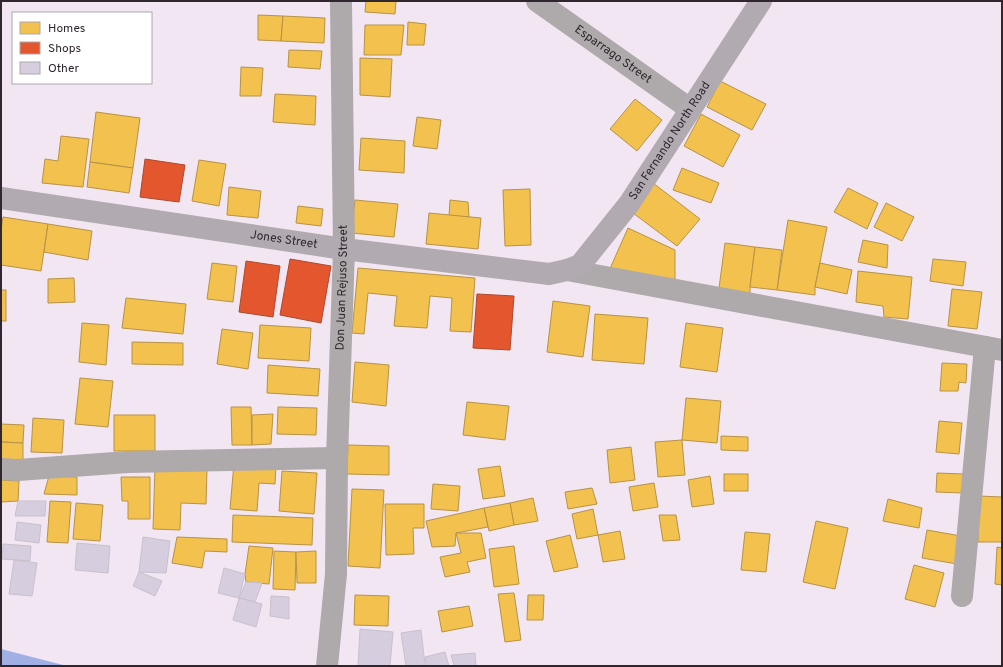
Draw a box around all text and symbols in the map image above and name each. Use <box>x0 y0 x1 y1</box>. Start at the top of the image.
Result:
legend <box>12 12 152 84</box>
text: Homes <box>48 21 85 37</box>
street label: Esparrago Street <box>571 22 655 87</box>
text: Shops <box>48 41 81 57</box>
text: Other <box>48 61 80 77</box>
street label: San Fernando North Road <box>625 79 714 203</box>
street label: Don Juan Rejuso Street <box>333 225 352 351</box>
street label: Jones Street <box>249 227 319 253</box>

